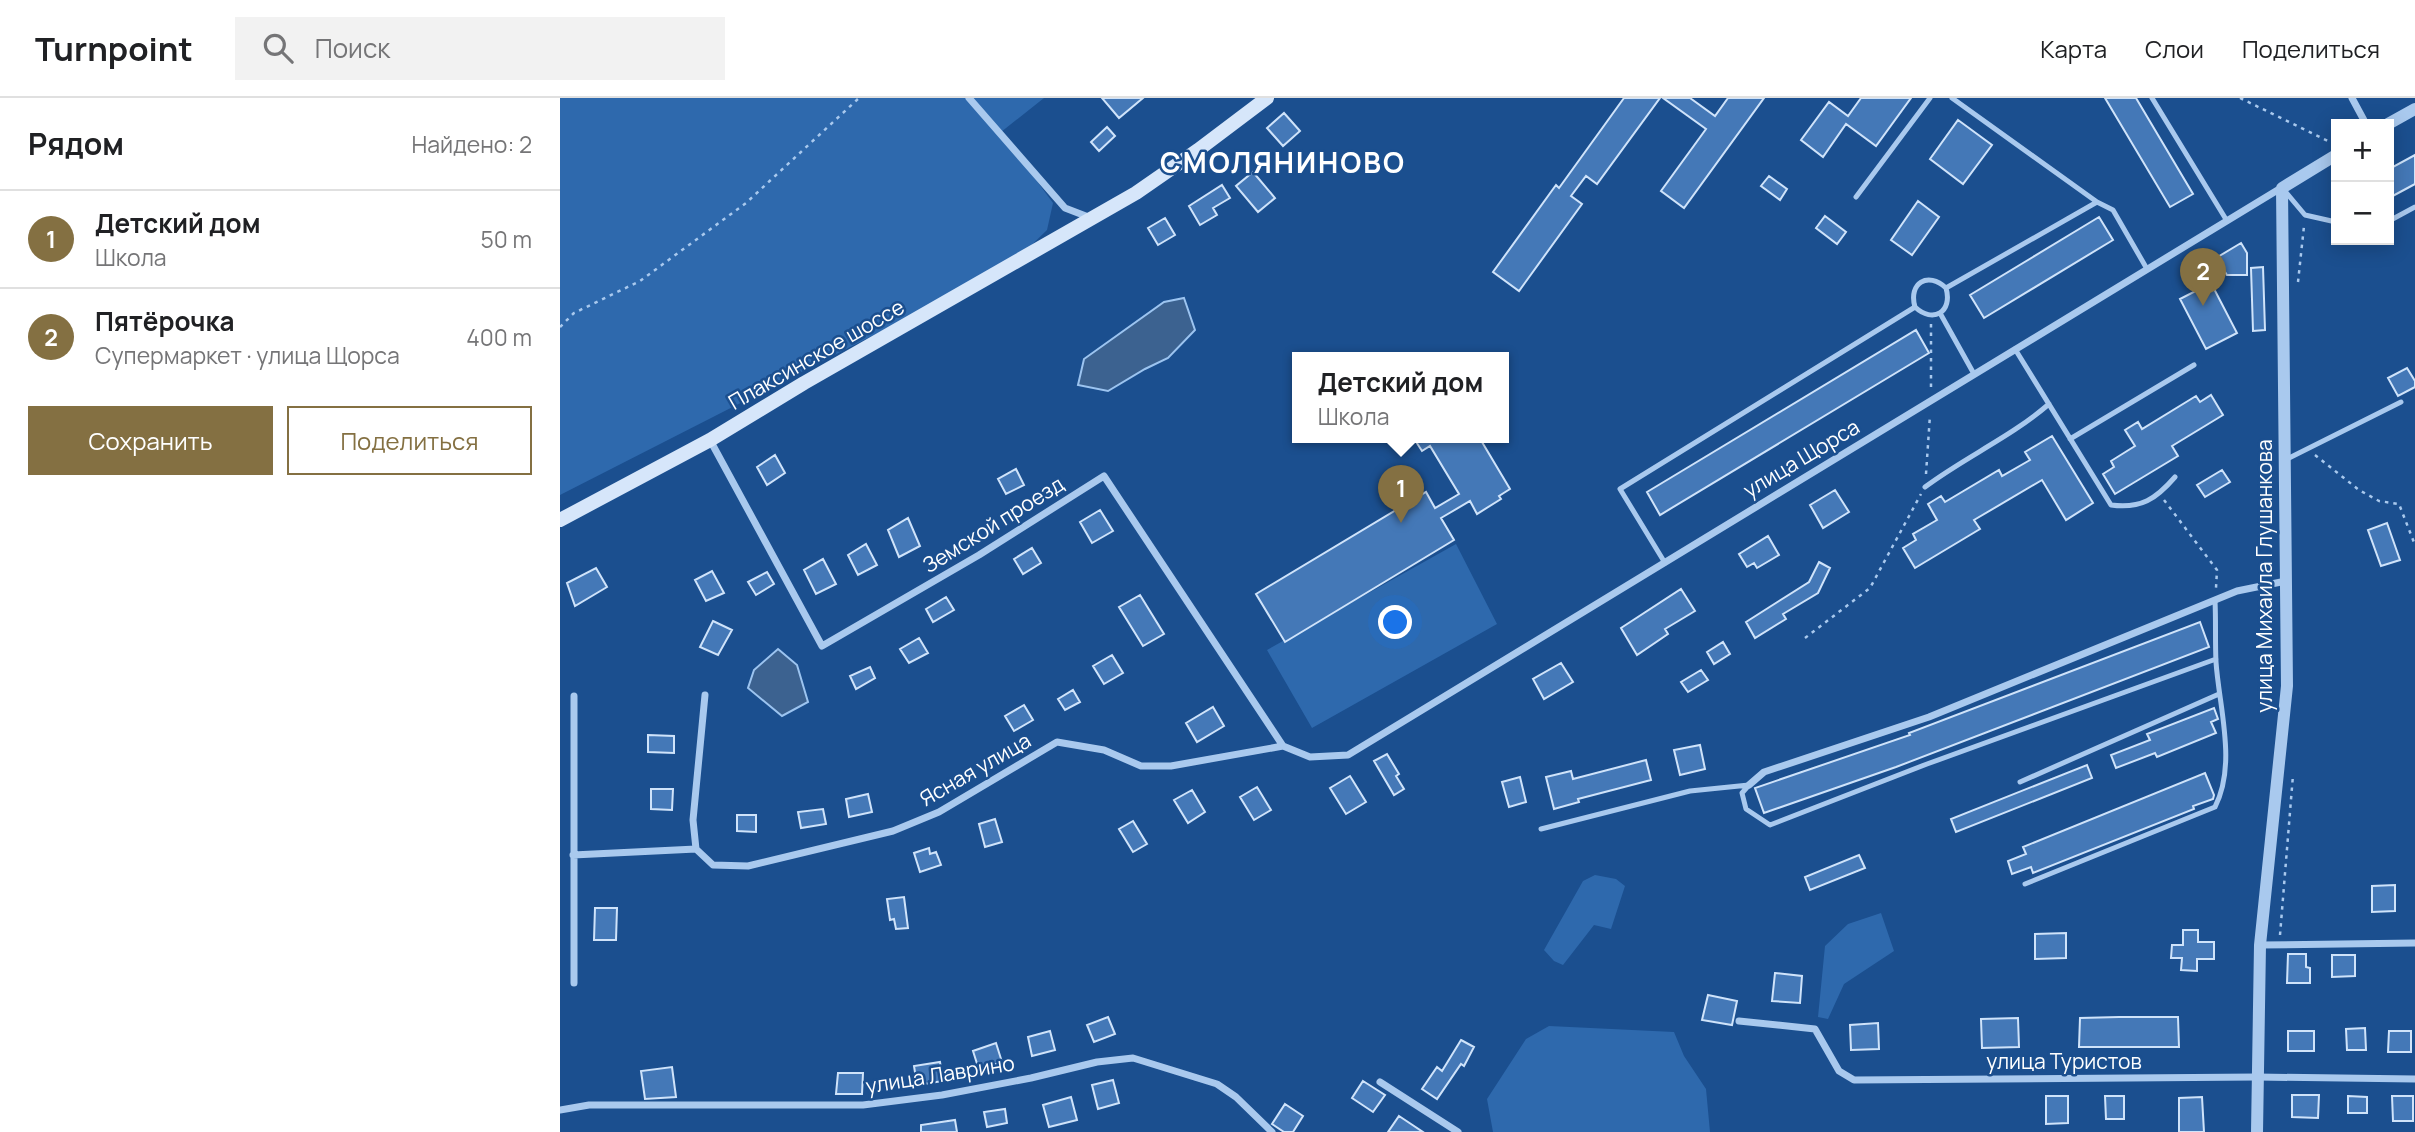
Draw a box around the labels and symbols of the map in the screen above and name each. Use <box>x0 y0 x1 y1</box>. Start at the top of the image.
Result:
district label: СМОЛЯНИНОВО <box>1160 143 1406 181</box>
pin: 2 <box>2180 248 2226 306</box>
street label: Плаксинское шоссе <box>723 292 909 416</box>
street label: улица Щорса <box>1738 412 1864 504</box>
street label: улица Михаила Глушанкова <box>2250 439 2278 713</box>
pin: 1 <box>1378 465 1424 523</box>
street label: Земской проезд <box>917 469 1069 579</box>
your location <box>1378 605 1412 639</box>
street label: Ясная улица <box>914 726 1036 812</box>
street label: улица Туристов <box>1986 1047 2142 1075</box>
street label: улица Лаврино <box>864 1048 1016 1100</box>

